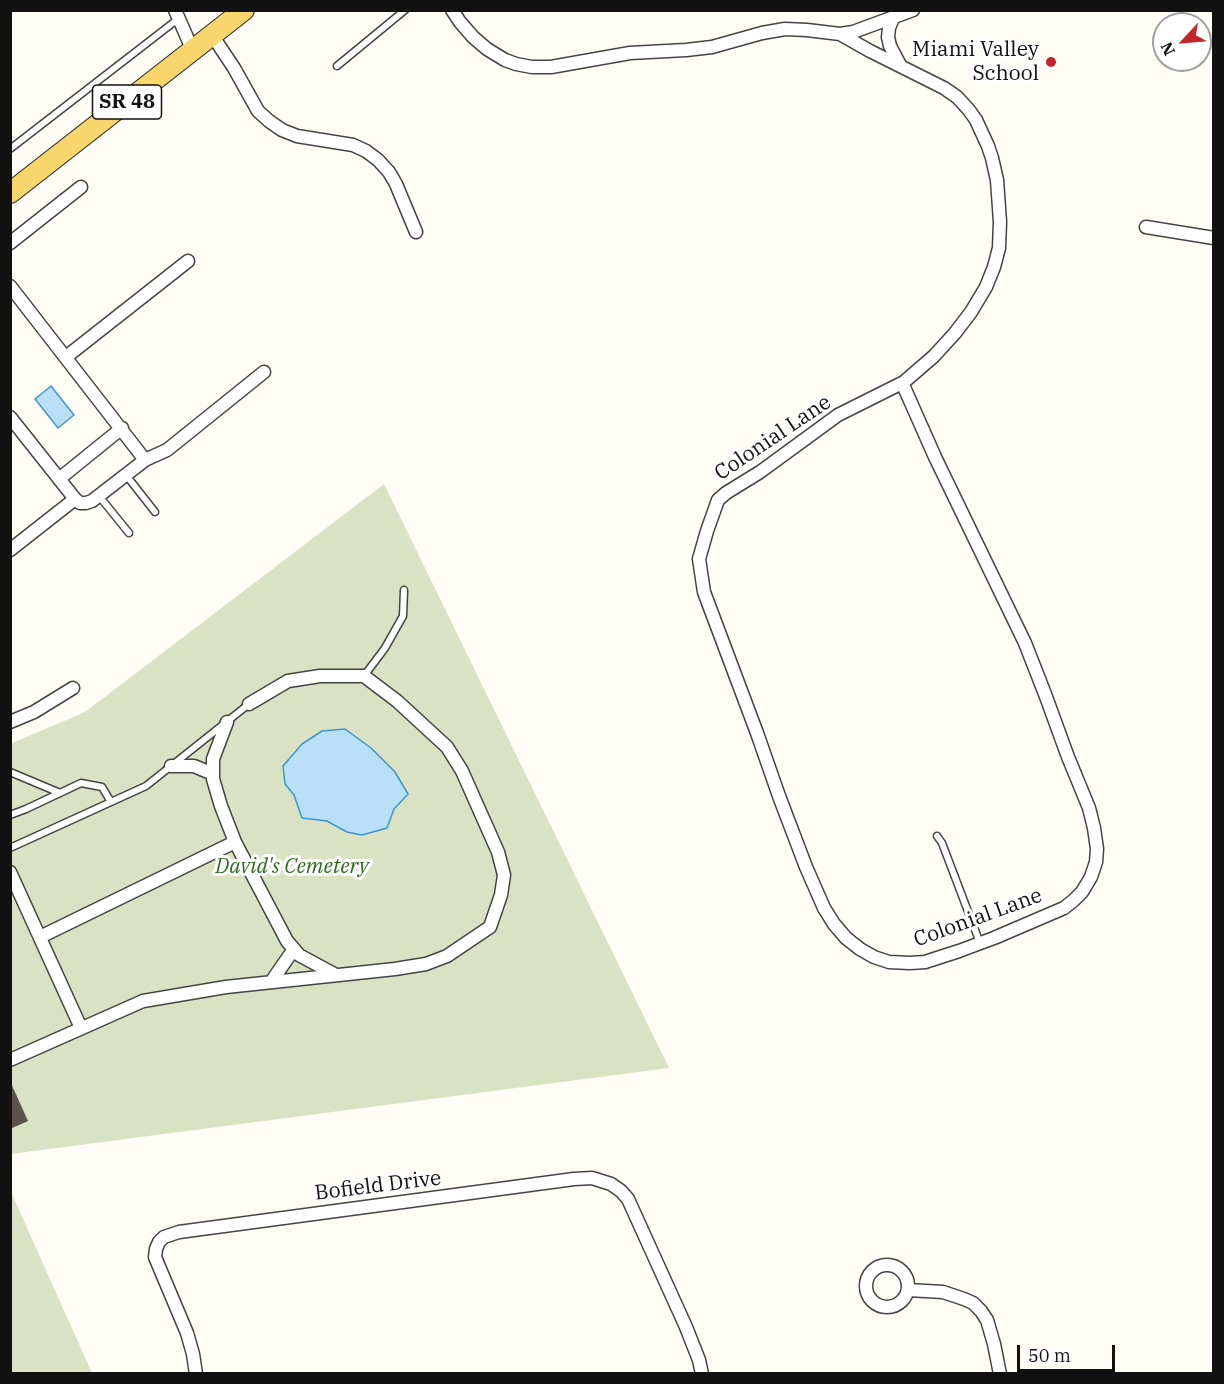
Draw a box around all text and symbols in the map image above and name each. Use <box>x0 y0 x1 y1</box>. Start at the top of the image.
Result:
north arrow <box>1152 12 1212 72</box>
place label: Miami Valley School <box>912 37 1039 87</box>
text: N <box>1156 39 1179 59</box>
marker: Miami Valley School <box>1044 55 1058 69</box>
road number: SR 48 <box>92 85 162 119</box>
street label: Colonial Lane <box>710 390 836 486</box>
park label: David's Cemetery <box>215 854 369 880</box>
street label: Colonial Lane <box>910 883 1046 953</box>
street label: Bofield Drive <box>313 1166 443 1206</box>
scale bar <box>1020 1333 1118 1371</box>
text: 50 m <box>1028 1344 1071 1367</box>

